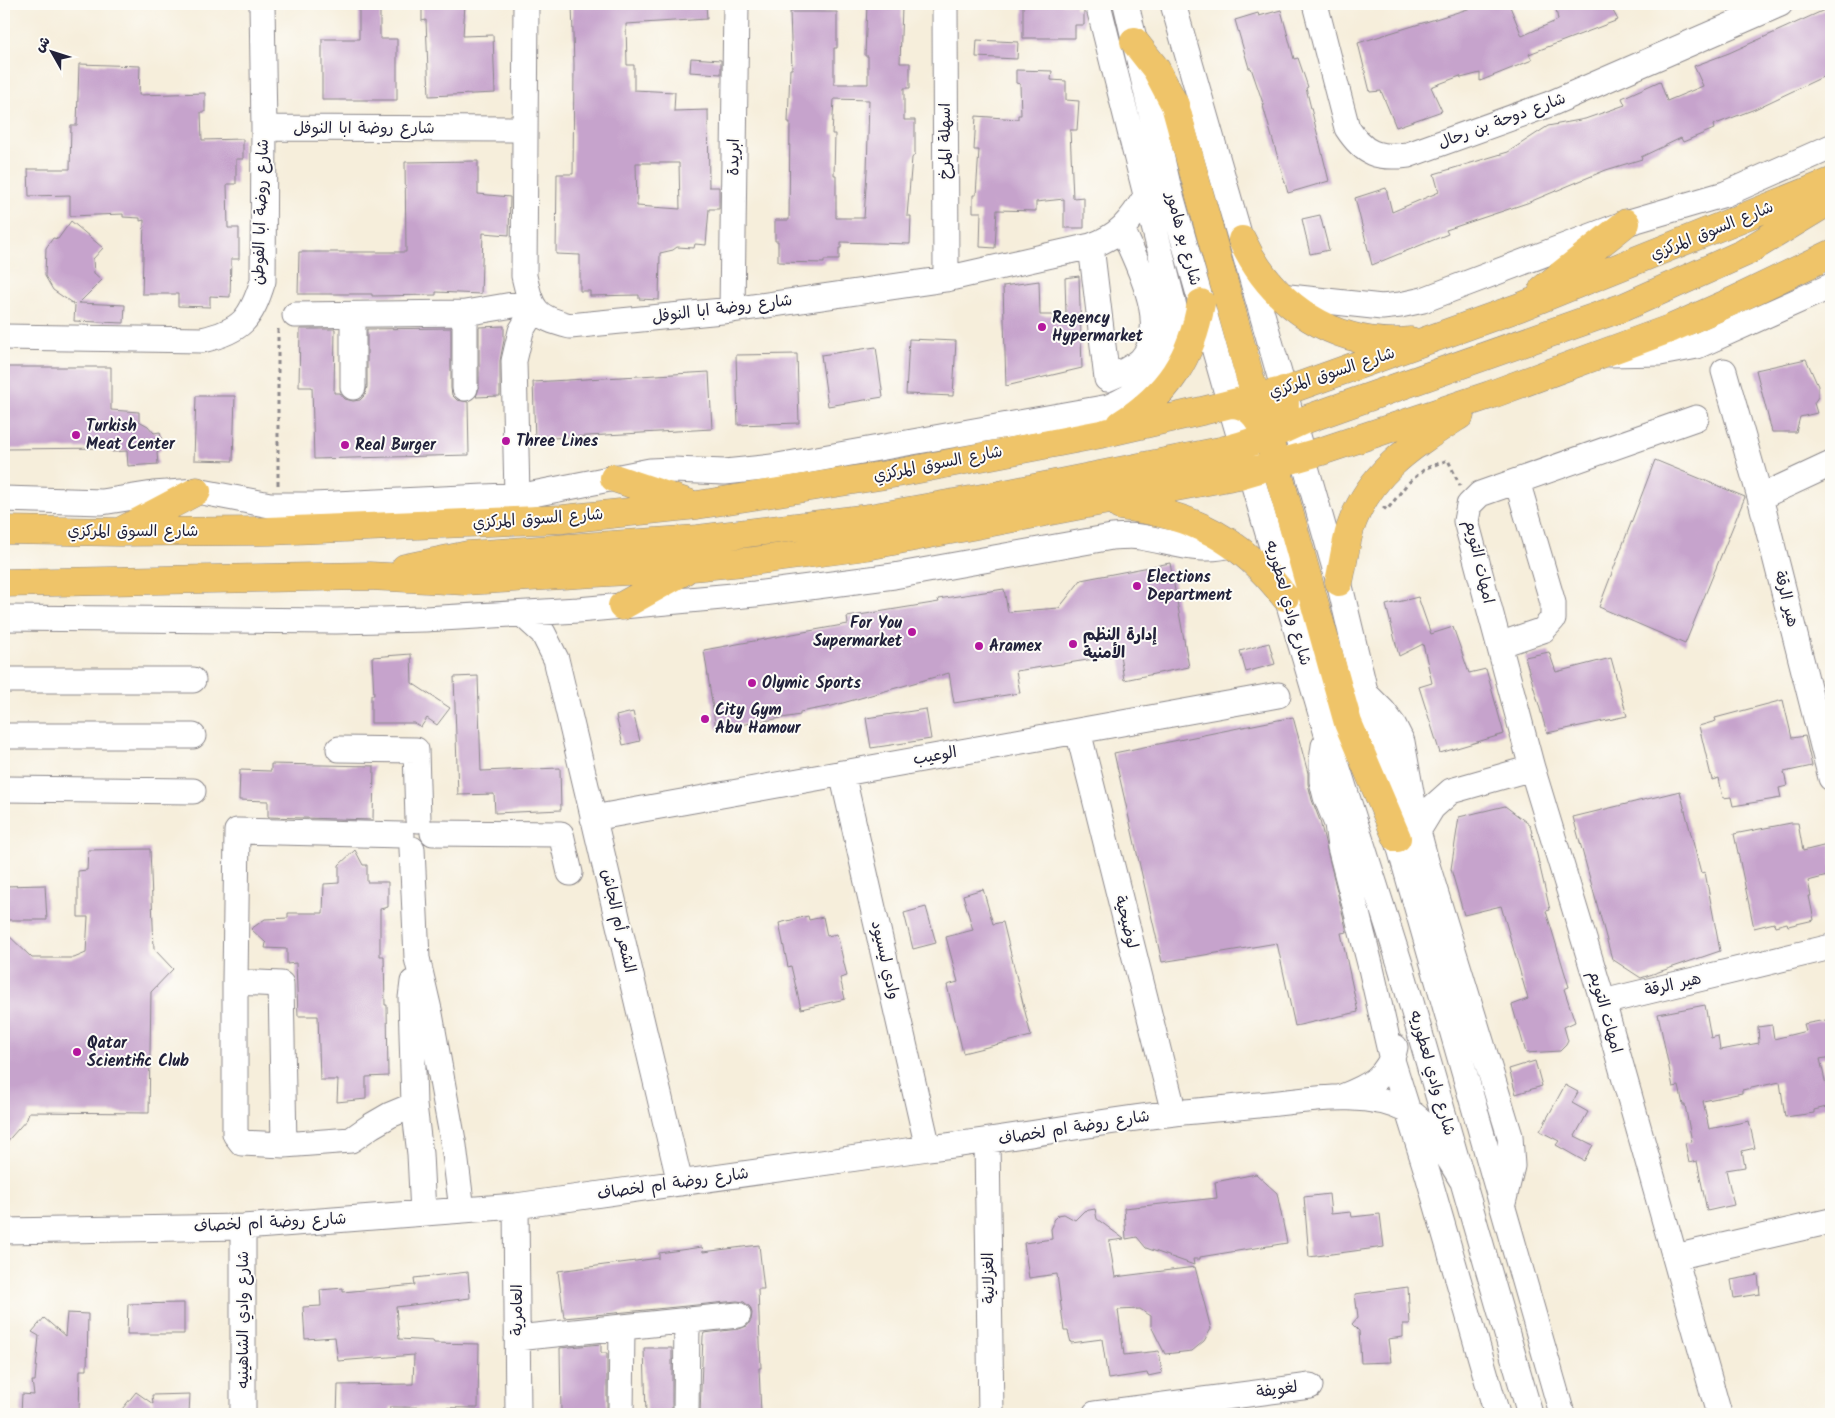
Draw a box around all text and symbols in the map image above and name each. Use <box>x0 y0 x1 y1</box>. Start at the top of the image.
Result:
north arrow <box>28 28 78 78</box>
text: ش <box>29 32 56 57</box>
street label: شارع دوحة بن رحال <box>1435 86 1569 156</box>
street label: اسهلة المرخ <box>933 103 958 179</box>
street label: شارع روضة ابا النوفل <box>293 116 435 141</box>
street label: ابريدة <box>721 138 747 176</box>
street label: شارع روضة ابا الفوطن <box>246 139 276 285</box>
street label: شارع بو هامور <box>1158 187 1208 289</box>
street label: شارع السوق المركزي <box>1647 195 1777 267</box>
street label: شارع روضة ابا النوفل <box>650 288 794 330</box>
place label: Regency Hypermarket <box>1052 306 1144 349</box>
marker: Regency Hypermarket <box>1036 321 1048 333</box>
street label: شارع السوق المركزي <box>1266 341 1398 405</box>
place label: Turkish Meat Center <box>86 414 176 457</box>
marker: Turkish Meat Center <box>70 429 82 441</box>
place label: Three Lines <box>516 429 599 454</box>
place label: Real Burger <box>355 433 437 458</box>
marker: Three Lines <box>500 435 512 447</box>
marker: Real Burger <box>339 439 351 451</box>
street label: شارع السوق المركزي <box>871 439 1005 489</box>
street label: شارع السوق المركزي <box>472 502 604 536</box>
street label: امهات التويم <box>1457 518 1501 606</box>
street label: شارع السوق المركزي <box>68 519 199 544</box>
street label: شارع وادي لعطوريه <box>1258 538 1318 668</box>
place label: Elections Department <box>1147 565 1233 608</box>
street label: هير الرقة <box>1767 568 1805 630</box>
marker: Elections Department <box>1131 580 1143 592</box>
place label: For You Supermarket <box>813 611 903 654</box>
place label: إدارة النظم الأمنية <box>1083 623 1157 666</box>
marker: For You Supermarket <box>906 626 918 638</box>
place label: Aramex <box>989 634 1042 659</box>
marker: إدارة النظم الأمنية <box>1067 638 1079 650</box>
marker: Aramex <box>973 640 985 652</box>
place label: Olymic Sports <box>762 671 861 696</box>
marker: Olymic Sports <box>746 677 758 689</box>
place label: City Gym Abu Hamour <box>715 698 802 741</box>
marker: City Gym Abu Hamour <box>699 713 711 725</box>
street label: الوعيب <box>911 740 959 772</box>
street label: الشعر أم الجاش <box>594 867 642 975</box>
street label: لوضيحية <box>1107 893 1145 951</box>
street label: وادي ليسيود <box>864 918 906 1002</box>
street label: هير الرقة <box>1642 966 1704 1004</box>
street label: امهات التويم <box>1581 968 1629 1056</box>
street label: شارع وادي لعطوريه <box>1402 1008 1462 1138</box>
place label: Qatar Scientific Club <box>87 1031 189 1074</box>
marker: Qatar Scientific Club <box>71 1046 83 1058</box>
street label: شارع روضة ام لخصاف <box>997 1104 1151 1152</box>
street label: شارع روضة ام لخصاف <box>596 1161 750 1207</box>
street label: شارع روضة ام لخصاف <box>193 1207 347 1239</box>
street label: شارع وادي الشاهينيه <box>231 1251 256 1389</box>
street label: الغزلانية <box>976 1252 1002 1304</box>
street label: العامرية <box>505 1284 530 1336</box>
street label: لغويفة <box>1255 1375 1299 1405</box>

